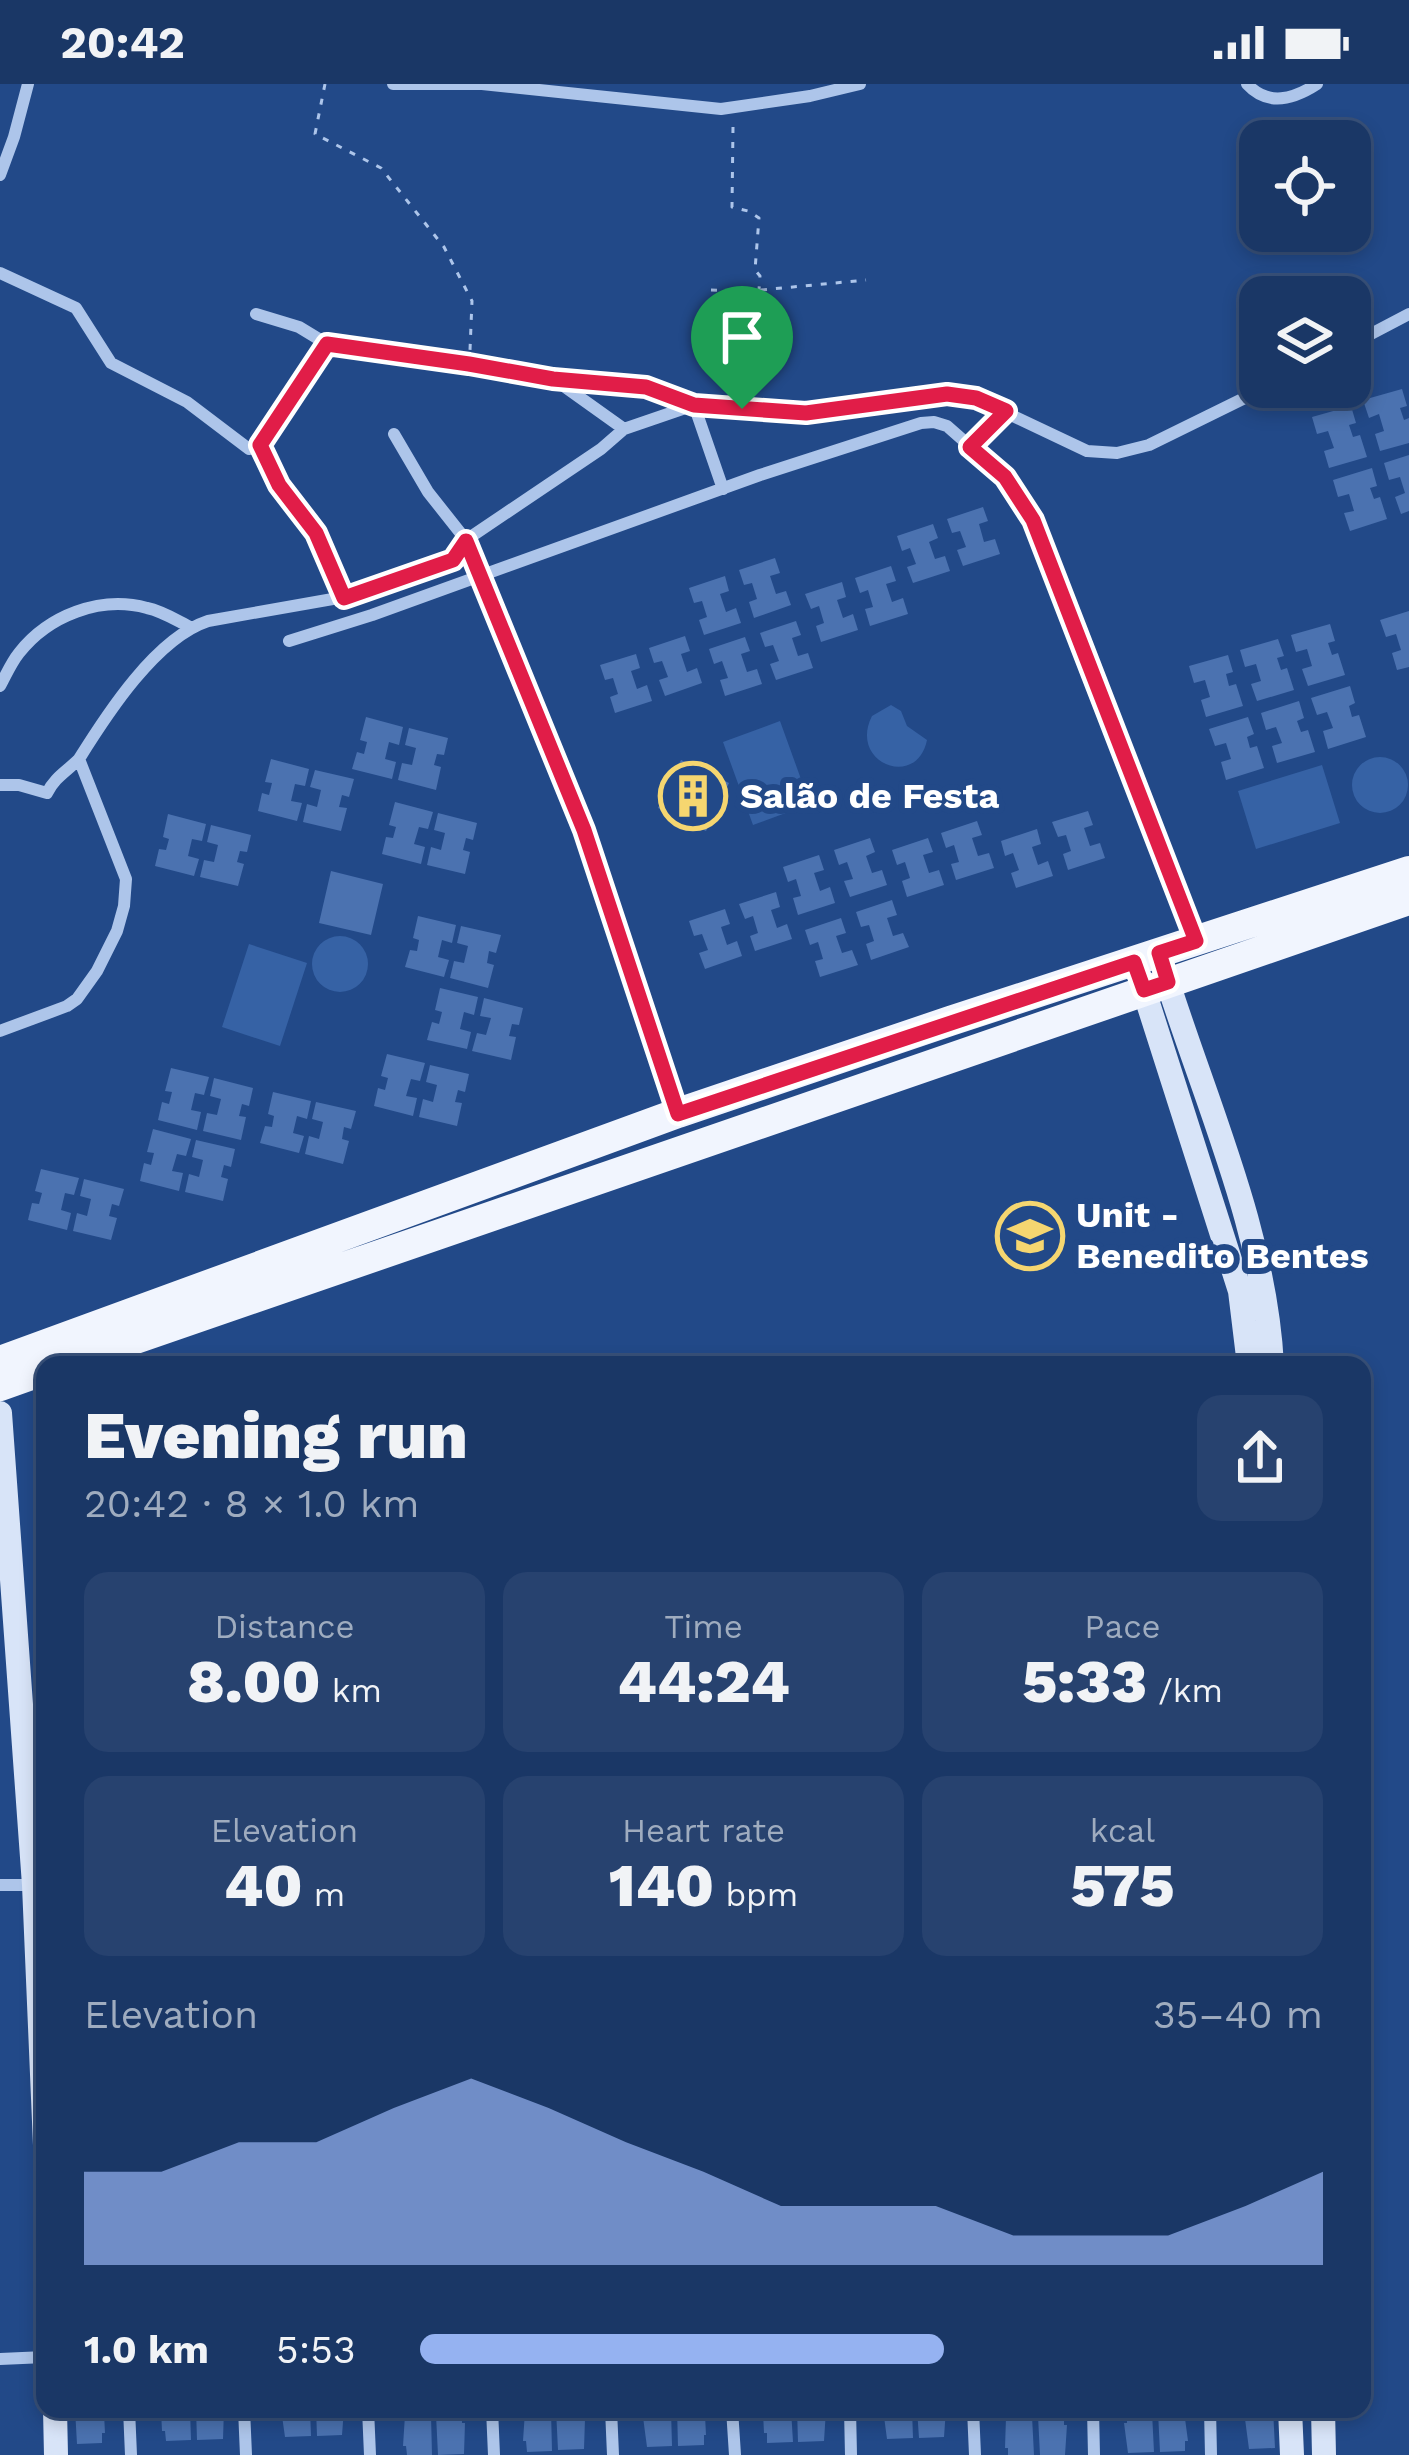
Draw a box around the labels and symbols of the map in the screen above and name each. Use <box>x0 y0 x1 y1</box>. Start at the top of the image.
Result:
pin <box>691 286 793 409</box>
building icon: Salão de Festa <box>658 761 728 831</box>
place label: Salão de Festa <box>740 775 1000 817</box>
place label: Unit - Benedito Bentes <box>1076 1194 1369 1277</box>
school or university icon: Unit - Benedito Bentes <box>995 1201 1065 1271</box>

